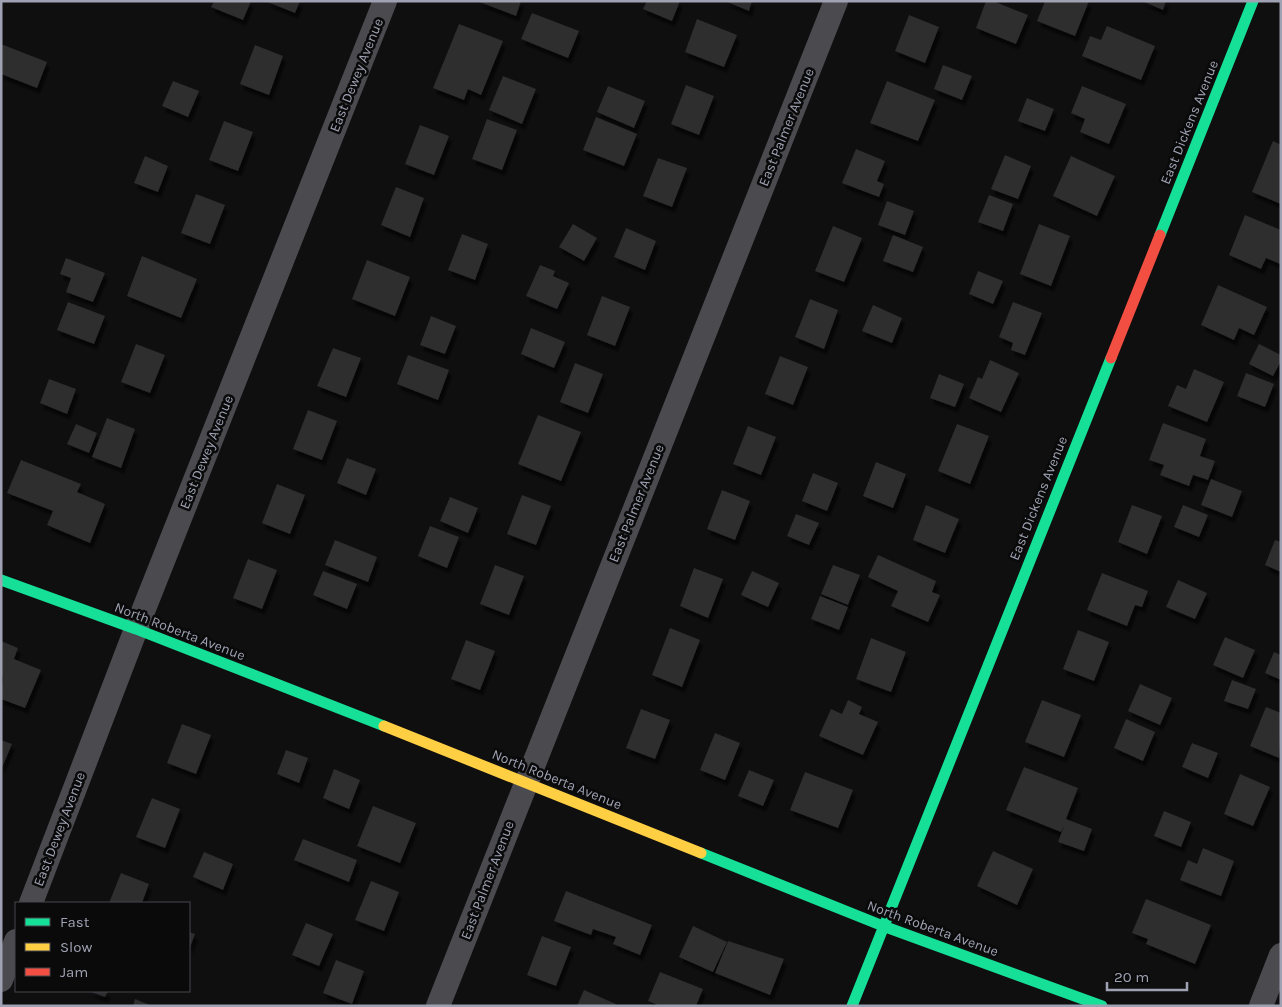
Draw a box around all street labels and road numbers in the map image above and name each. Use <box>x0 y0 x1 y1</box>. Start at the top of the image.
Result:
street label: East Dewey Avenue <box>326 16 387 135</box>
street label: East Dickens Avenue <box>1157 58 1222 187</box>
street label: East Palmer Avenue <box>755 66 818 189</box>
street label: East Dewey Avenue <box>176 393 237 512</box>
street label: East Dickens Avenue <box>1006 434 1071 563</box>
street label: East Palmer Avenue <box>605 442 668 565</box>
street label: North Roberta Avenue <box>112 599 248 664</box>
street label: North Roberta Avenue <box>489 746 624 813</box>
street label: East Dewey Avenue <box>30 770 89 889</box>
street label: East Palmer Avenue <box>457 818 518 942</box>
street label: North Roberta Avenue <box>865 897 1001 960</box>

